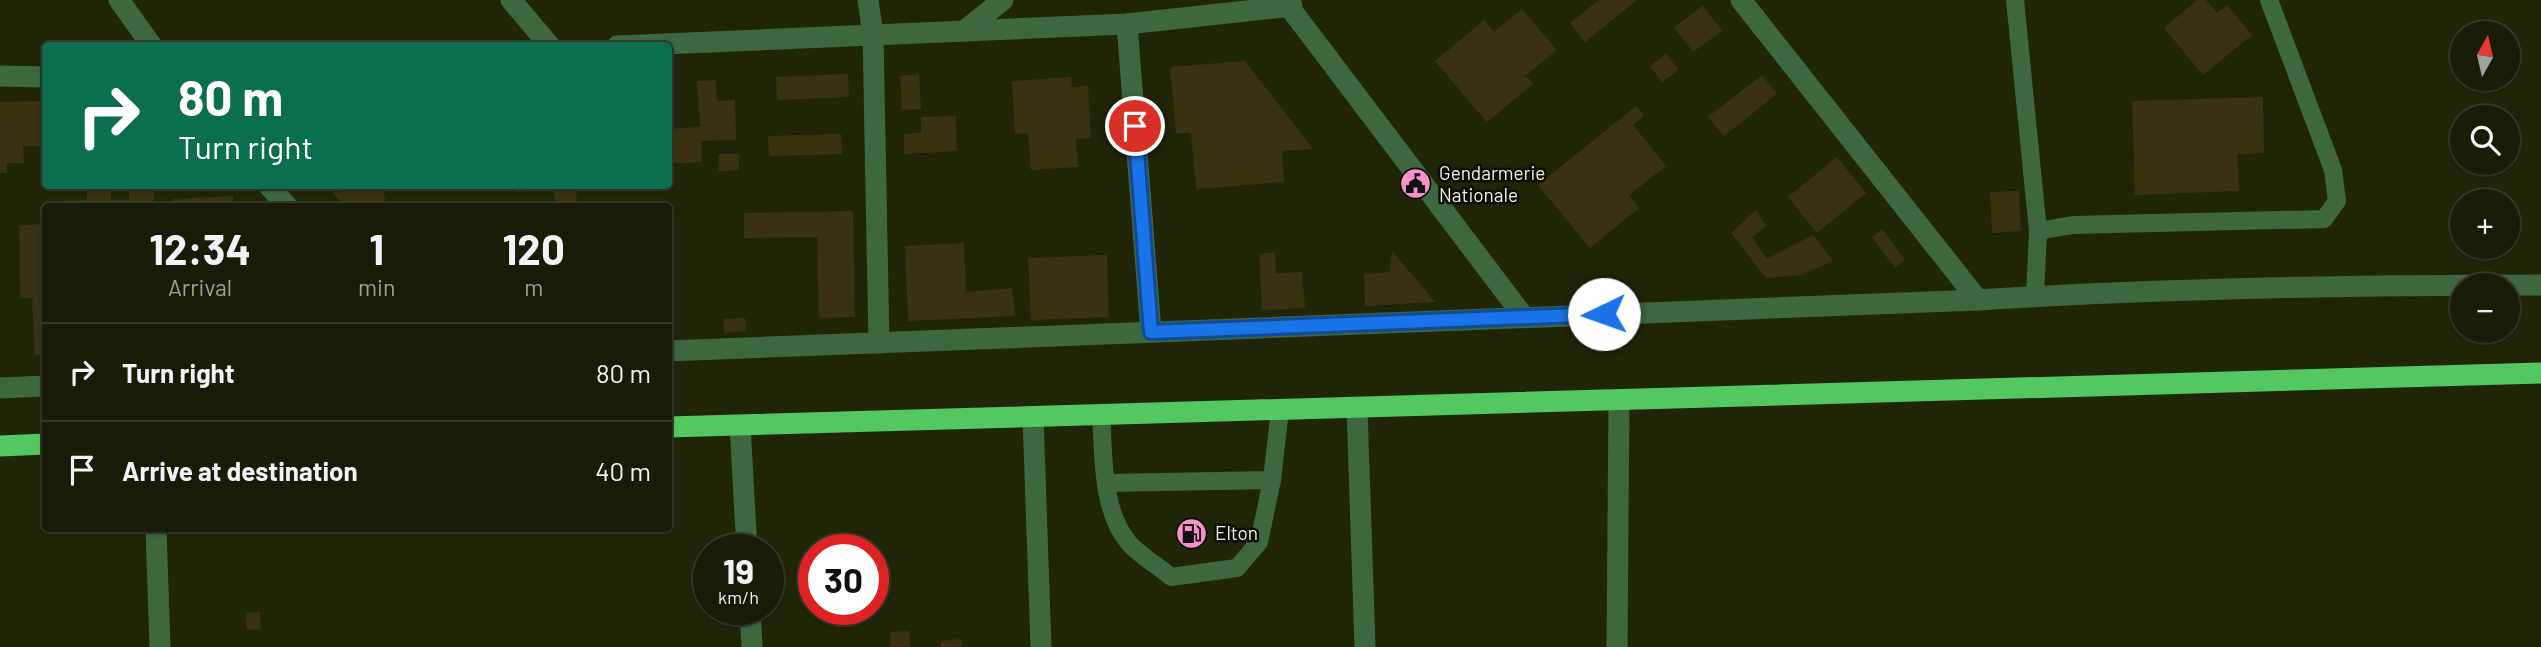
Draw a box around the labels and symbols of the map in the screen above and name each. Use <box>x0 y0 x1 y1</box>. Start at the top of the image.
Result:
north arrow <box>2450 21 2520 91</box>
pin <box>1105 96 1165 156</box>
place label: Gendarmerie Nationale <box>1439 161 1545 206</box>
public building icon: Gendarmerie Nationale <box>1399 167 1433 201</box>
position arrow <box>1567 277 1641 351</box>
fuel station icon: Elton <box>1175 516 1209 550</box>
place label: Elton <box>1215 521 1258 544</box>
speed limit sign: 30 <box>798 534 889 625</box>

